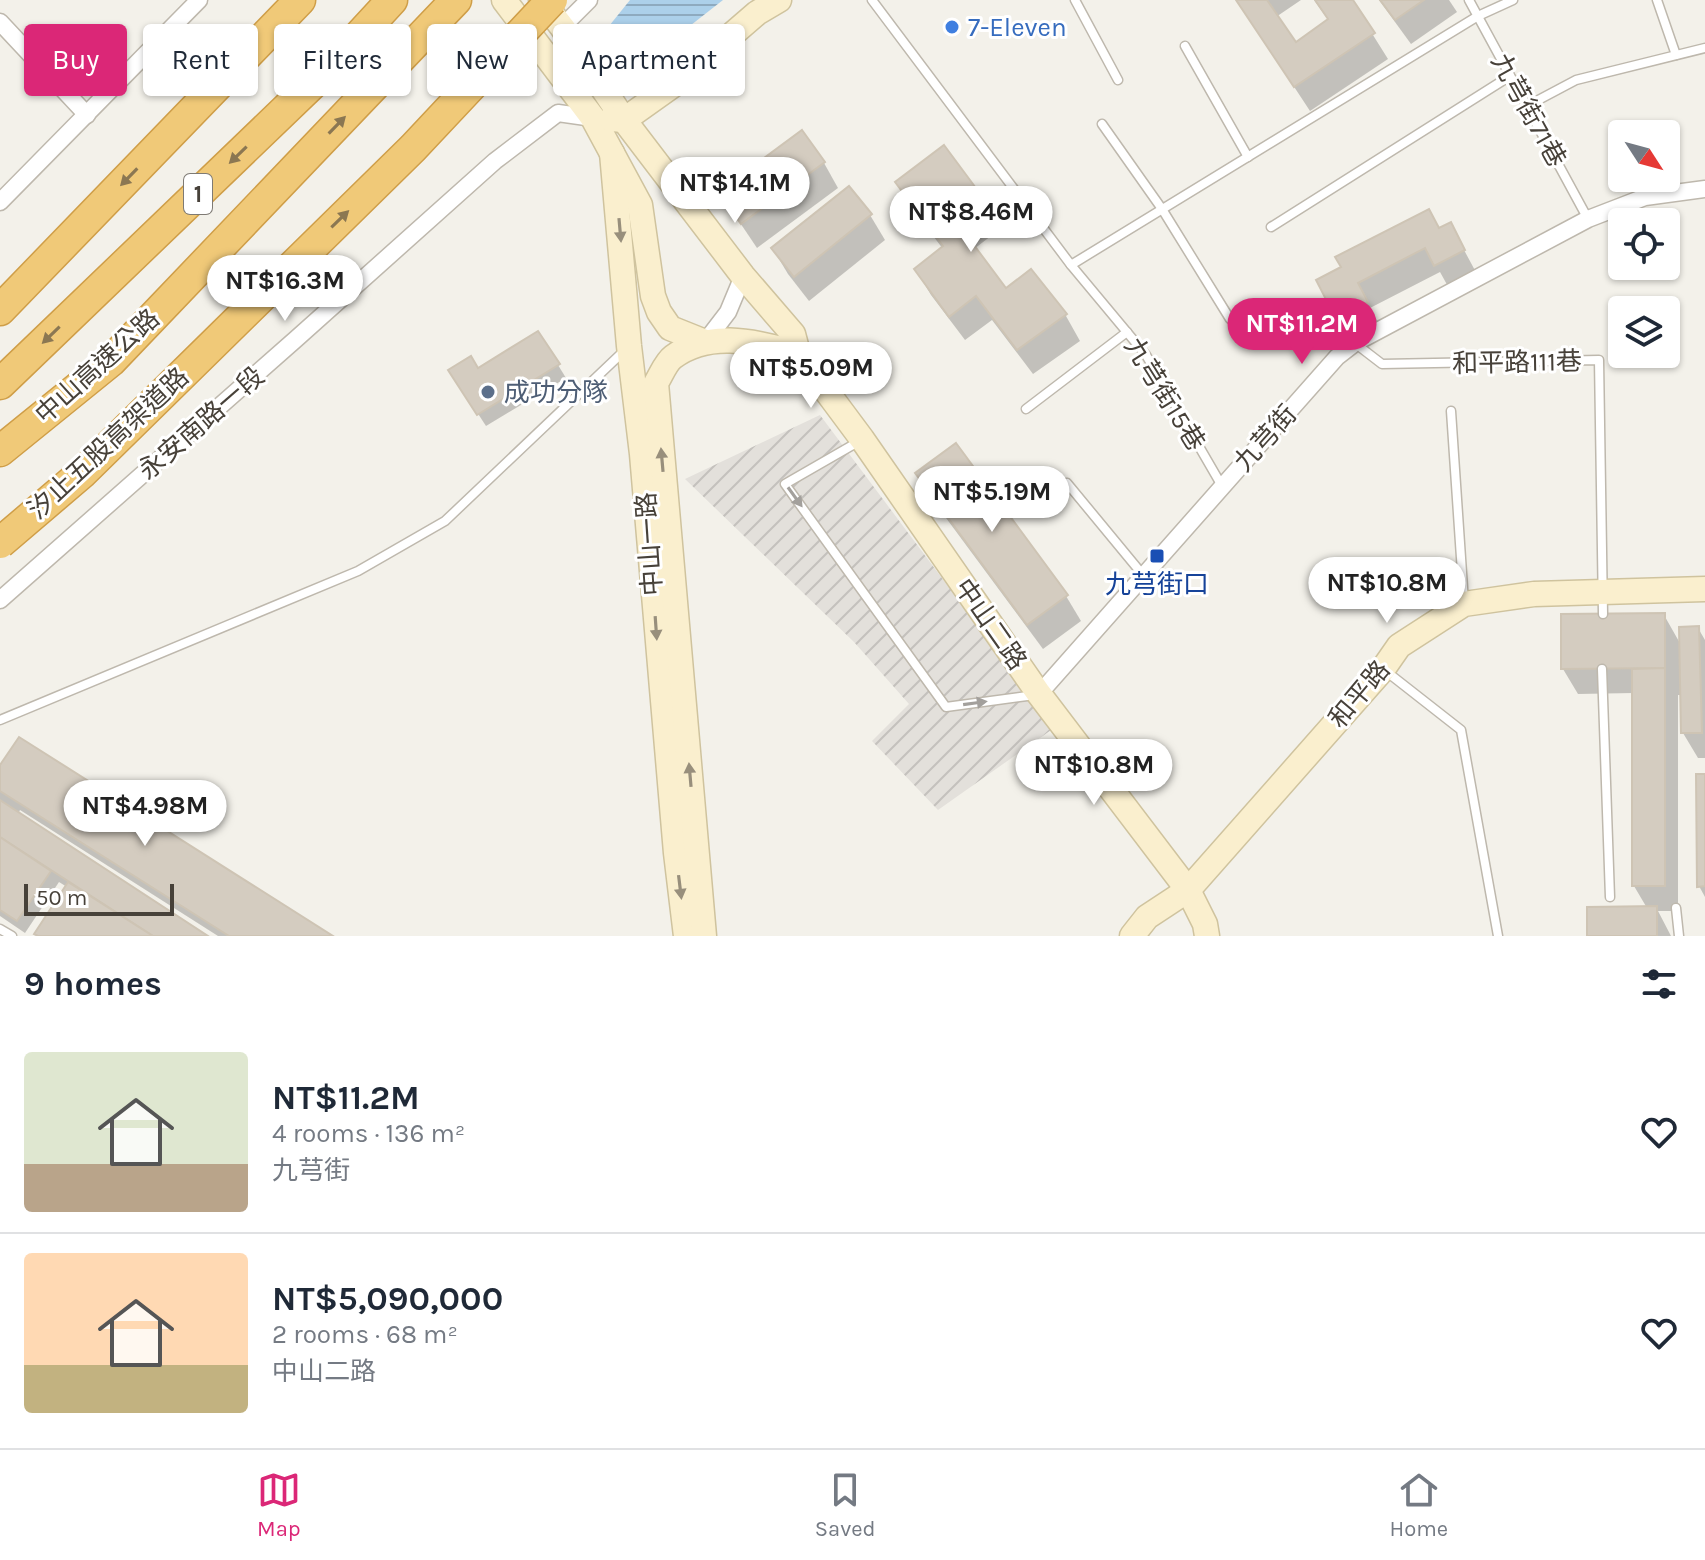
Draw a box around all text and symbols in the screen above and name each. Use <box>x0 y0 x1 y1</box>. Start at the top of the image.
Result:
place label: 7-Eleven <box>968 12 1067 43</box>
marker: 7-Eleven <box>943 18 961 36</box>
chip: Buy <box>24 24 127 96</box>
chip: Rent <box>143 24 258 96</box>
chip: Filters <box>274 24 411 96</box>
chip: New <box>427 24 537 96</box>
chip: Apartment <box>553 24 745 96</box>
street label: 九芎街71巷 <box>1485 48 1572 172</box>
one-way arrow <box>328 116 346 135</box>
north arrow <box>1608 120 1680 192</box>
map controls <box>1608 120 1680 368</box>
one-way arrow <box>229 146 248 164</box>
pin: NT$14.1M <box>652 157 818 225</box>
one-way arrow <box>121 167 139 186</box>
text: NT$14.1M <box>679 167 791 198</box>
road number: 1 <box>184 174 212 214</box>
pin: NT$8.46M <box>888 186 1054 254</box>
text: NT$8.46M <box>908 196 1034 227</box>
button: locate <box>1608 208 1680 280</box>
one-way arrow <box>330 210 349 228</box>
one-way arrow <box>614 218 627 243</box>
pin: NT$16.3M <box>202 255 368 323</box>
text: NT$16.3M <box>225 265 345 296</box>
button: layers <box>1608 296 1680 368</box>
pin: NT$11.2M <box>1219 298 1385 366</box>
street label: 中山高速公路 <box>29 303 166 430</box>
text: NT$11.2M <box>1246 308 1358 339</box>
one-way arrow <box>42 326 61 344</box>
street label: 九芎街15巷 <box>1118 332 1211 456</box>
pin: NT$5.09M <box>728 342 894 410</box>
street label: 和平路111巷 <box>1452 346 1582 379</box>
text: NT$5.09M <box>748 352 874 383</box>
street label: 汐止五股高架道路 <box>22 361 195 526</box>
street label: 永安南路一段 <box>132 361 270 486</box>
place label: 成功分隊 <box>504 377 608 408</box>
marker: 成功分隊 <box>479 383 497 401</box>
street label: 九芎街 <box>1228 399 1303 478</box>
one-way arrow <box>656 447 669 472</box>
pin: NT$5.19M <box>909 466 1075 534</box>
text: NT$5.19M <box>933 476 1051 507</box>
one-way arrow <box>787 487 802 508</box>
street label: 中山一路 <box>630 491 669 597</box>
marker: 九芎街口 <box>1148 547 1166 565</box>
pin: NT$10.8M <box>1304 557 1470 625</box>
text: NT$10.8M <box>1326 567 1448 598</box>
place label: 九芎街口 <box>1105 569 1209 600</box>
street label: 中山二路 <box>948 573 1033 676</box>
one-way arrow <box>649 616 662 641</box>
street label: 和平路 <box>1322 654 1396 734</box>
one-way arrow <box>963 696 988 709</box>
pin: NT$10.8M <box>1011 739 1177 807</box>
text: NT$10.8M <box>1033 749 1155 780</box>
one-way arrow <box>683 762 696 787</box>
pin: NT$4.98M <box>62 780 228 848</box>
text: NT$4.98M <box>82 790 208 821</box>
one-way arrow <box>674 875 687 900</box>
scale bar <box>24 880 174 916</box>
text: 50 m <box>36 885 87 911</box>
icon: filters <box>1637 962 1681 1006</box>
text: 9 homes <box>24 964 162 1004</box>
text: NT$11.2M <box>272 1078 420 1118</box>
icon: home <box>88 1084 184 1180</box>
icon: heart <box>1637 1110 1681 1154</box>
text: 4 rooms · 136 m² <box>272 1118 465 1149</box>
text: 九芎街 <box>272 1155 350 1186</box>
text: NT$5,090,000 <box>272 1279 503 1319</box>
icon: home <box>88 1285 184 1381</box>
icon: heart <box>1637 1311 1681 1355</box>
text: 2 rooms · 68 m² <box>272 1319 458 1350</box>
text: 中山二路 <box>272 1356 376 1387</box>
tab: Map <box>257 1468 301 1542</box>
tab: Saved <box>815 1468 876 1542</box>
tab: Home <box>1389 1468 1448 1542</box>

